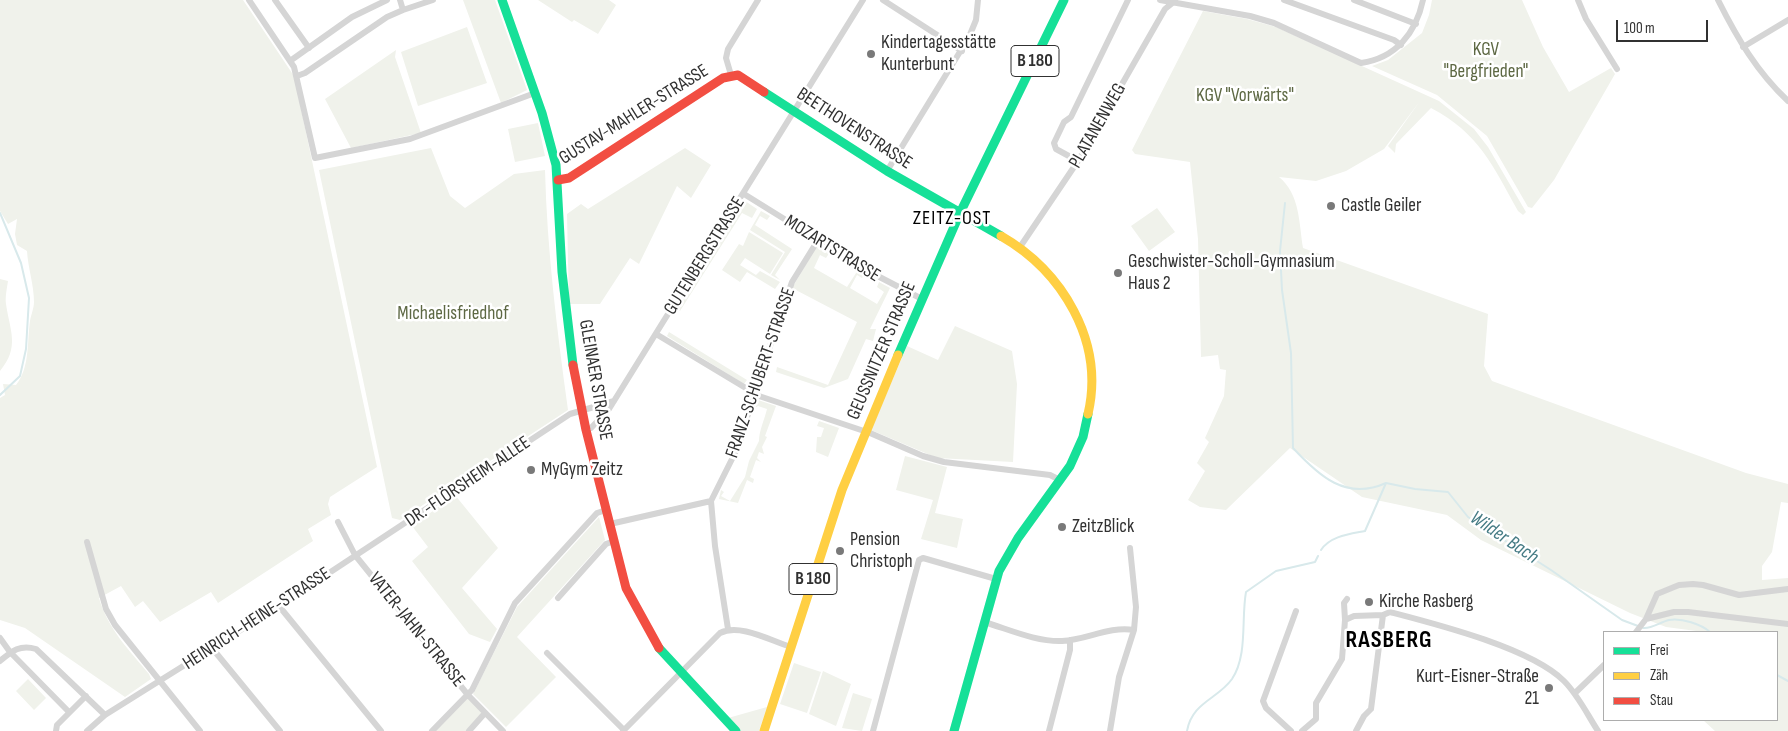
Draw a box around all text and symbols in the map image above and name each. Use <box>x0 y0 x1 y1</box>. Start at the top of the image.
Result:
scale bar <box>1618 10 1710 42</box>
text: 100 m <box>1624 19 1655 38</box>
place label: Kindertagesstätte Kunterbunt <box>881 32 996 76</box>
park label: KGV "Bergfrieden" <box>1444 39 1528 83</box>
road number: B 180 <box>1011 46 1059 76</box>
marker: Kindertagesstätte Kunterbunt <box>865 48 877 60</box>
street label: GUSTAV-MAHLER-STRASSE <box>555 60 713 170</box>
street label: PLATANENWEG <box>1065 79 1131 173</box>
street label: BEETHOVENSTRASSE <box>792 83 916 175</box>
park label: KGV "Vorwärts" <box>1196 85 1294 107</box>
street label: GUTENBERGSTRASSE <box>660 193 750 319</box>
place label: Castle Geiler <box>1341 195 1421 217</box>
marker: Castle Geiler <box>1325 200 1337 212</box>
district label: ZEITZ-OST <box>912 207 992 231</box>
street label: MOZARTSTRASSE <box>780 210 884 288</box>
place label: Geschwister-Scholl-Gymnasium Haus 2 <box>1128 251 1335 295</box>
marker: Geschwister-Scholl-Gymnasium Haus 2 <box>1112 267 1124 279</box>
street label: GEUSSNITZER STRASSE <box>843 279 921 423</box>
street label: FRANZ-SCHUBERT-STRASSE <box>721 285 801 461</box>
park label: Michaelisfriedhof <box>397 303 509 325</box>
street label: GLEINAER STRASSE <box>573 318 617 442</box>
street label: DR.-FLÖRSHEIM-ALLEE <box>401 432 535 532</box>
place label: MyGym Zeitz <box>541 459 623 481</box>
marker: MyGym Zeitz <box>525 464 537 476</box>
water label: Wilder Bach <box>1465 506 1543 570</box>
place label: ZeitzBlick <box>1072 516 1134 538</box>
marker: ZeitzBlick <box>1056 521 1068 533</box>
place label: Pension Christoph <box>850 529 913 573</box>
marker: Pension Christoph <box>834 545 846 557</box>
street label: HEINRICH-HEINE-STRASSE <box>179 563 335 675</box>
road number: B 180 <box>789 564 837 594</box>
street label: VATER-JAHN-STRASSE <box>363 568 469 692</box>
place label: Kirche Rasberg <box>1379 591 1473 613</box>
marker: Kirche Rasberg <box>1363 596 1375 608</box>
district label: RASBERG <box>1345 627 1433 655</box>
legend <box>1603 631 1778 721</box>
text: Frei <box>1650 641 1669 660</box>
place label: Kurt-Eisner-Straße 21 <box>1416 666 1539 710</box>
text: Zäh <box>1650 666 1668 685</box>
marker: Kurt-Eisner-Straße 21 <box>1543 682 1555 694</box>
text: Stau <box>1650 691 1673 710</box>

